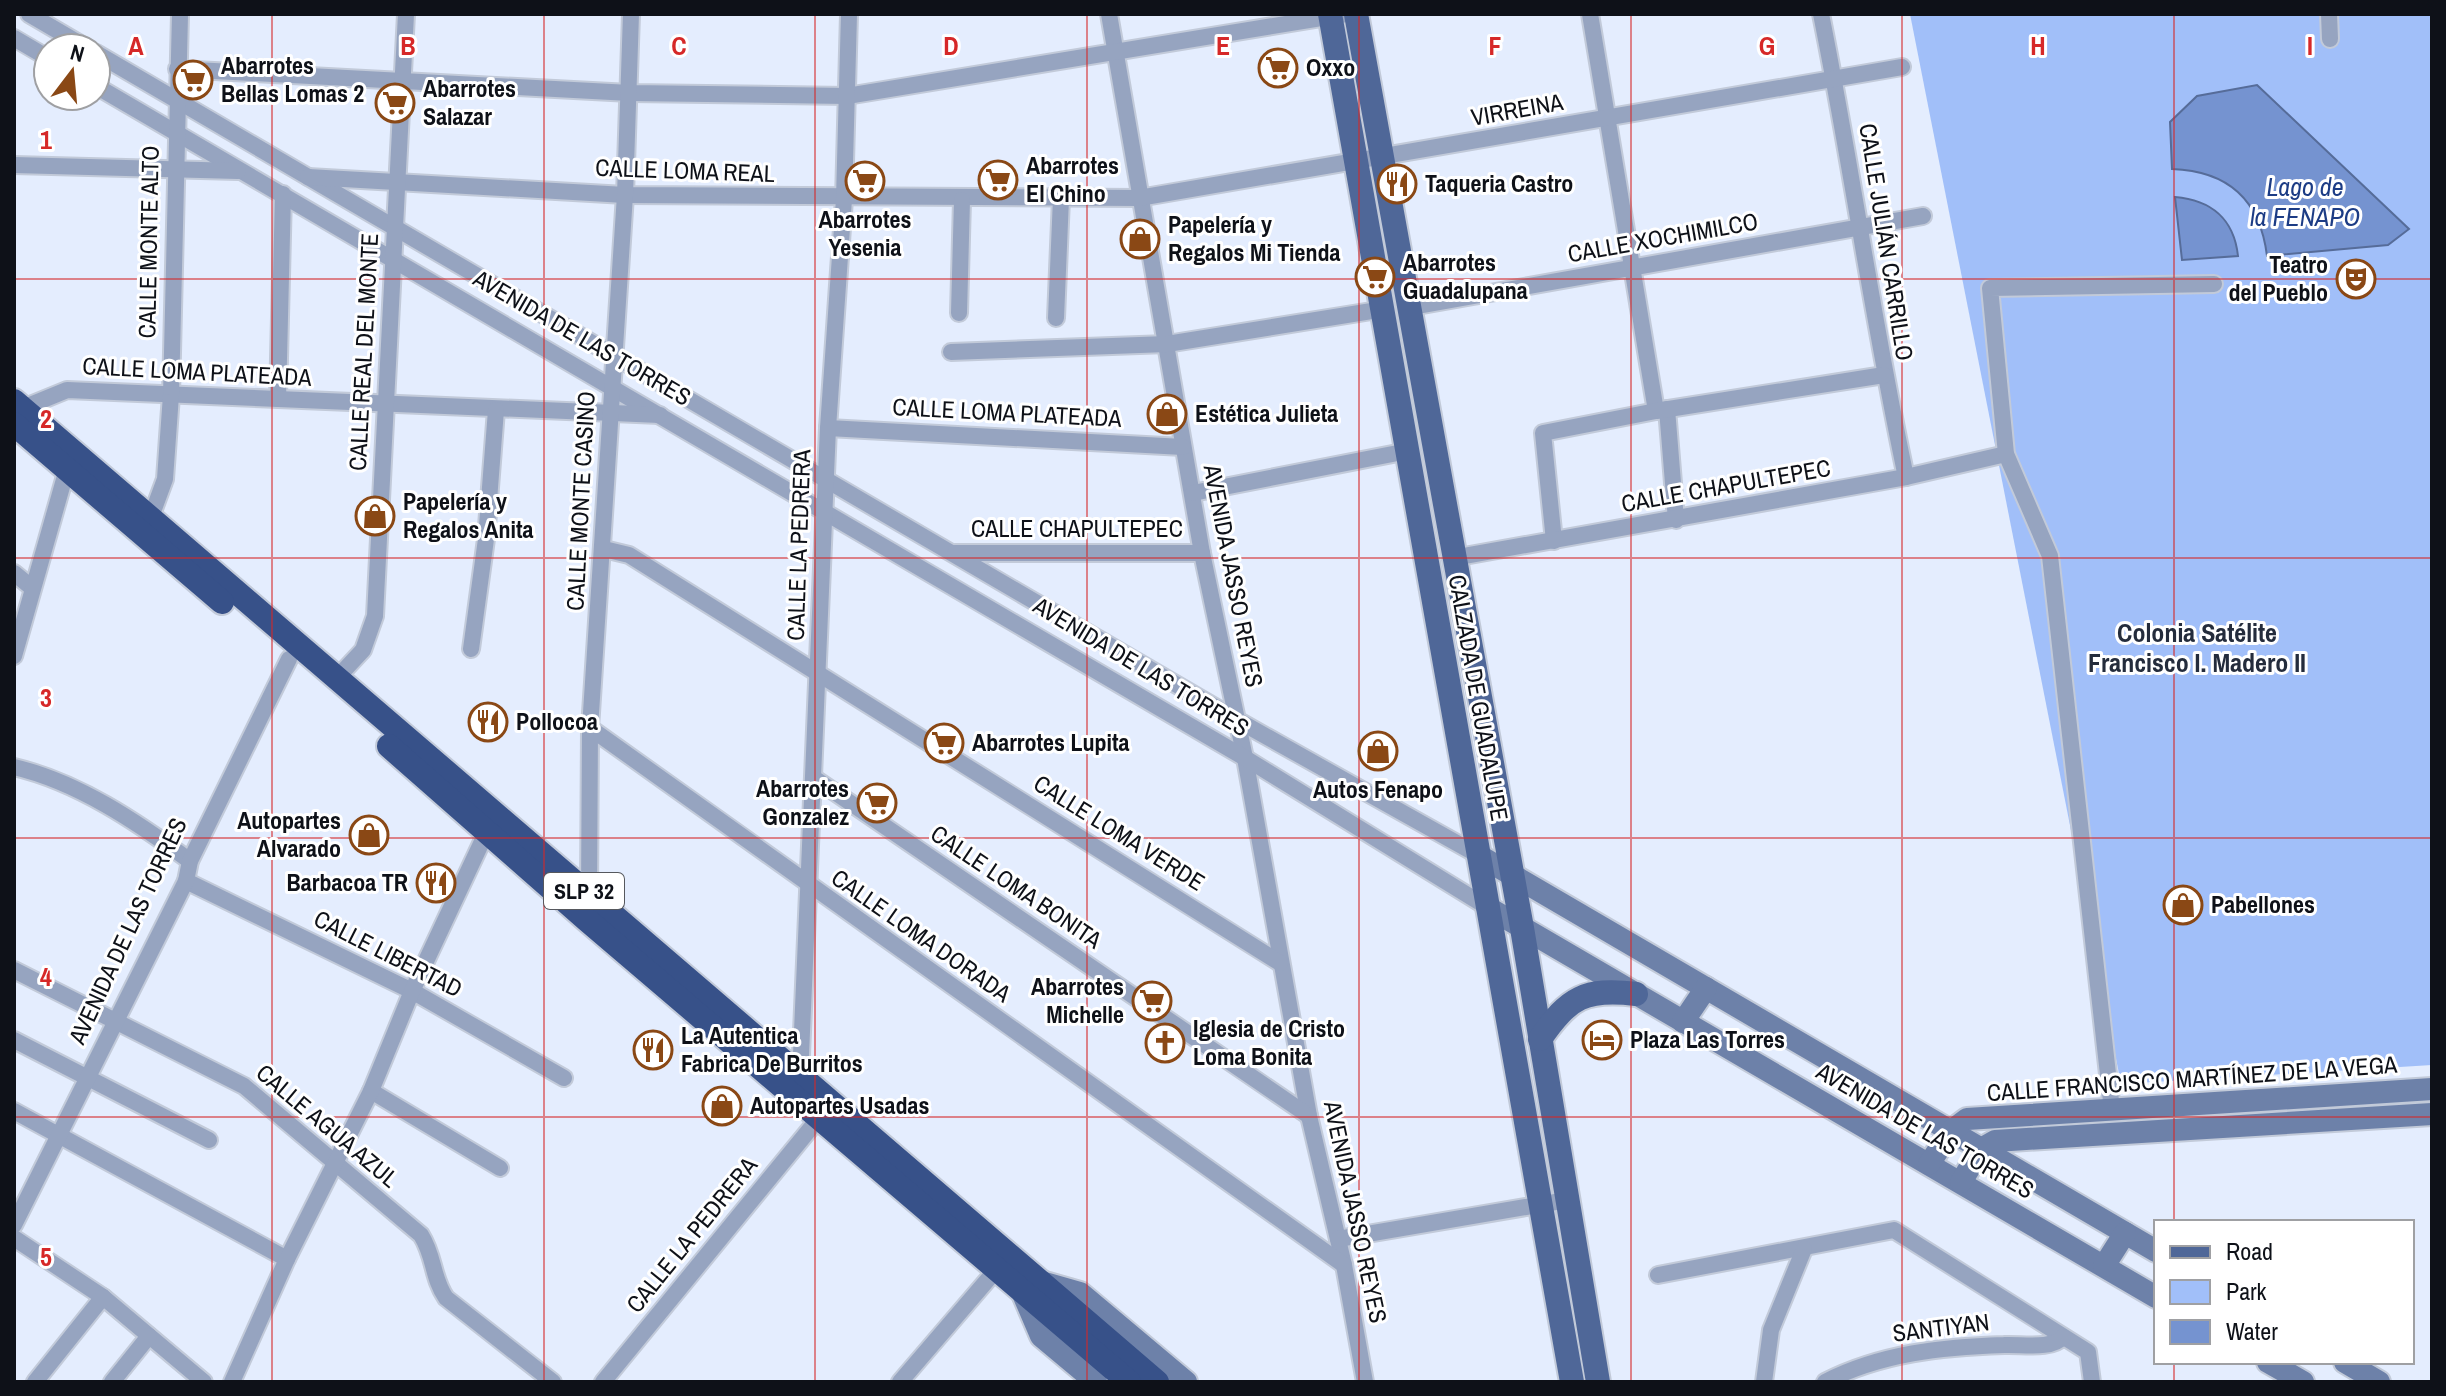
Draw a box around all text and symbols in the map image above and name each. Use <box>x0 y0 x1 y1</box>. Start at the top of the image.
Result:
text: A <box>128 28 144 63</box>
text: B <box>400 28 416 63</box>
text: C <box>671 28 687 63</box>
text: D <box>943 28 959 63</box>
text: E <box>1216 28 1230 63</box>
text: F <box>1488 28 1502 63</box>
text: G <box>1759 28 1775 63</box>
text: H <box>2030 28 2046 63</box>
text: I <box>2307 28 2313 63</box>
north arrow <box>32 32 112 112</box>
text: N <box>67 37 88 69</box>
supermarket icon: Oxxo <box>1257 47 1299 89</box>
place label: Abarrotes Bellas Lomas 2 <box>221 49 364 109</box>
place label: Oxxo <box>1306 51 1355 83</box>
supermarket icon: Abarrotes Bellas Lomas 2 <box>172 59 214 101</box>
place label: Abarrotes Salazar <box>423 72 516 132</box>
supermarket icon: Abarrotes Salazar <box>374 82 416 124</box>
street label: VIRREINA <box>1468 85 1566 133</box>
street label: CALLE JULIÁN CARRILLO <box>1852 121 1922 363</box>
text: 1 <box>40 122 52 157</box>
street label: CALLE MONTE ALTO <box>130 145 166 339</box>
place label: Abarrotes El Chino <box>1026 149 1119 209</box>
street label: CALLE LOMA REAL <box>595 151 775 189</box>
supermarket icon: Abarrotes El Chino <box>977 159 1019 201</box>
supermarket icon: Abarrotes Yesenia <box>844 160 886 202</box>
restaurant icon: Taqueria Castro <box>1376 163 1418 205</box>
place label: Taqueria Castro <box>1425 167 1573 199</box>
water label: Lago de la FENAPO <box>2250 169 2360 234</box>
place label: Abarrotes Yesenia <box>819 203 912 263</box>
street label: CALLE XOCHIMILCO <box>1565 205 1760 269</box>
place label: Papelería y Regalos Mi Tienda <box>1168 208 1341 268</box>
shop icon: Papelería y Regalos Mi Tienda <box>1119 218 1161 260</box>
street label: CALLE REAL DEL MONTE <box>341 232 385 472</box>
place label: Abarrotes Guadalupana <box>1403 246 1528 306</box>
place label: Teatro del Pueblo <box>2228 248 2328 308</box>
supermarket icon: Abarrotes Guadalupana <box>1354 256 1396 298</box>
theatre icon: Teatro del Pueblo <box>2335 258 2377 300</box>
street label: AVENIDA DE LAS TORRES <box>467 261 697 413</box>
street label: CALLE LOMA PLATEADA <box>82 349 313 393</box>
street label: CALLE MONTE CASINO <box>558 390 602 612</box>
street label: CALLE LOMA PLATEADA <box>892 390 1123 434</box>
shop icon: Estética Julieta <box>1146 393 1188 435</box>
place label: Estética Julieta <box>1195 397 1338 429</box>
text: 2 <box>40 401 52 436</box>
street label: CALLE LA PEDRERA <box>779 448 817 641</box>
street label: CALLE CHAPULTEPEC <box>1619 451 1833 519</box>
street label: AVENIDA JASSO REYES <box>1197 461 1271 690</box>
place label: Papelería y Regalos Anita <box>403 485 534 545</box>
shop icon: Papelería y Regalos Anita <box>354 495 396 537</box>
street label: CALLE CHAPULTEPEC <box>971 512 1183 544</box>
street label: CALZADA DE GUADALUPE <box>1442 572 1516 823</box>
street label: AVENIDA DE LAS TORRES <box>1027 589 1255 743</box>
district label: Colonia Satélite Francisco I. Madero II <box>2088 615 2306 680</box>
text: 3 <box>40 680 52 715</box>
restaurant icon: Pollocoa <box>467 701 509 743</box>
place label: Pollocoa <box>516 705 598 737</box>
supermarket icon: Abarrotes Lupita <box>923 722 965 764</box>
place label: Abarrotes Lupita <box>972 726 1130 758</box>
shop icon: Autos Fenapo <box>1357 730 1399 772</box>
street label: CALLE LOMA VERDE <box>1028 767 1211 898</box>
place label: Abarrotes Gonzalez <box>756 772 849 832</box>
place label: Autos Fenapo <box>1313 773 1443 805</box>
supermarket icon: Abarrotes Gonzalez <box>856 782 898 824</box>
place label: Autopartes Alvarado <box>237 804 341 864</box>
street label: AVENIDA DE LAS TORRES <box>60 812 194 1050</box>
shop icon: Autopartes Alvarado <box>348 814 390 856</box>
street label: CALLE LOMA BONITA <box>925 817 1109 956</box>
street label: CALLE LOMA DORADA <box>825 861 1018 1010</box>
restaurant icon: Barbacoa TR <box>415 862 457 904</box>
place label: Barbacoa TR <box>287 866 408 898</box>
road number: SLP 32 <box>544 873 624 909</box>
shop icon: Pabellones <box>2162 884 2204 926</box>
place label: Pabellones <box>2211 888 2315 920</box>
street label: CALLE LIBERTAD <box>309 902 468 1004</box>
text: 4 <box>40 959 52 994</box>
place label: Abarrotes Michelle <box>1031 970 1124 1030</box>
supermarket icon: Abarrotes Michelle <box>1131 980 1173 1022</box>
place label: Iglesia de Cristo Loma Bonita <box>1193 1012 1345 1072</box>
place label: La Autentica Fabrica De Burritos <box>681 1019 863 1079</box>
hotel icon: Plaza Las Torres <box>1581 1019 1623 1061</box>
church icon: Iglesia de Cristo Loma Bonita <box>1144 1022 1186 1064</box>
place label: Plaza Las Torres <box>1630 1023 1785 1055</box>
restaurant icon: La Autentica Fabrica De Burritos <box>632 1029 674 1071</box>
street label: CALLE FRANCISCO MARTÍNEZ DE LA VEGA <box>1986 1048 2399 1108</box>
street label: AVENIDA DE LAS TORRES <box>1810 1054 2040 1206</box>
street label: CALLE AGUA AZUL <box>250 1056 405 1194</box>
shop icon: Autopartes Usadas <box>701 1085 743 1127</box>
place label: Autopartes Usadas <box>750 1089 929 1121</box>
street label: AVENIDA JASSO REYES <box>1317 1097 1395 1326</box>
street label: CALLE LA PEDRERA <box>619 1149 764 1319</box>
legend <box>2154 1220 2414 1364</box>
text: Road <box>2226 1235 2273 1267</box>
text: 5 <box>40 1239 52 1274</box>
text: Park <box>2226 1275 2267 1307</box>
street label: SANTIYAN <box>1891 1305 1991 1349</box>
text: Water <box>2226 1315 2278 1347</box>

